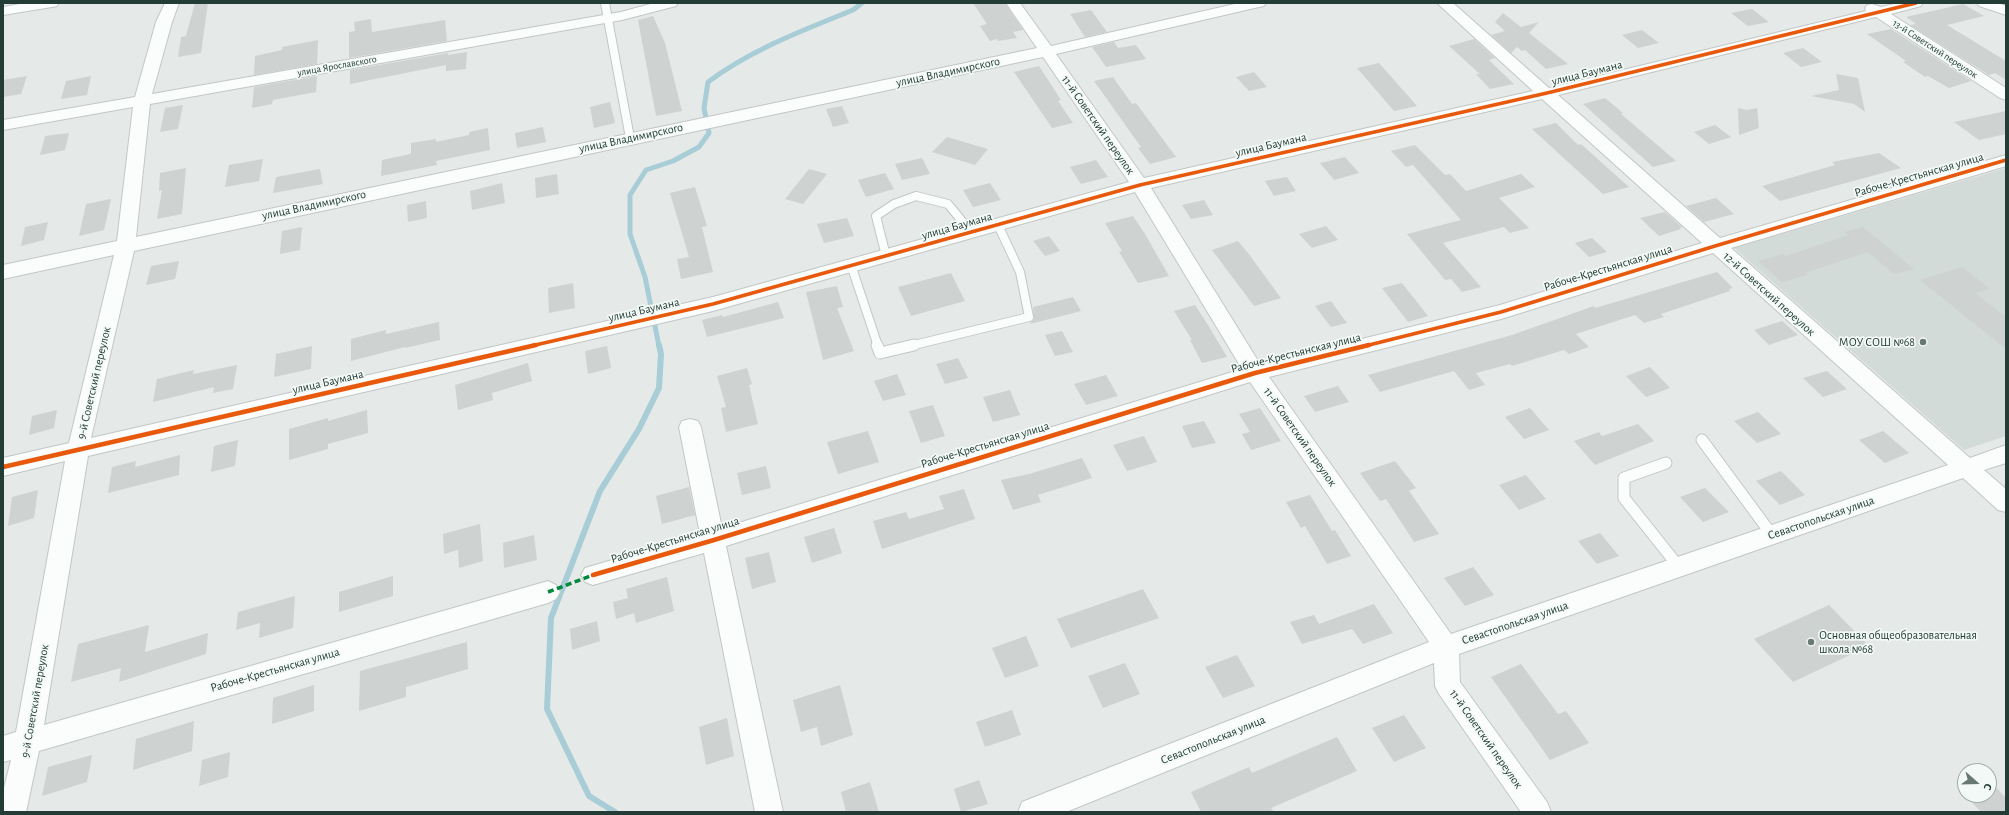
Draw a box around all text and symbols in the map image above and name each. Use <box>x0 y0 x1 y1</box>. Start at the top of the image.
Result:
street label: 13-й Советский переулок <box>1890 17 1980 81</box>
street label: улица Ярославского <box>296 53 378 79</box>
street label: улица Владимирского <box>895 54 1001 90</box>
street label: улица Баумана <box>1550 57 1624 89</box>
street label: 11-й Советский переулок <box>1058 73 1138 177</box>
street label: улица Владимирского <box>578 120 684 156</box>
street label: улица Баумана <box>1234 130 1308 160</box>
street label: Рабоче-Крестьянская улица <box>1853 150 1985 200</box>
street label: улица Владимирского <box>261 187 367 223</box>
street label: улица Баумана <box>920 209 994 243</box>
street label: Рабоче-Крестьянская улица <box>1542 242 1674 294</box>
street label: 12-й Советский переулок <box>1720 249 1818 339</box>
street label: улица Баумана <box>607 295 681 325</box>
street label: 9-й Советский переулок <box>74 325 114 441</box>
street label: Рабоче-Крестьянская улица <box>1229 330 1363 376</box>
place label: МОУ СОШ №68 <box>1839 335 1915 349</box>
marker: МОУ СОШ №68 <box>1918 337 1928 347</box>
street label: улица Баумана <box>291 367 365 397</box>
street label: 11-й Советский переулок <box>1260 385 1340 489</box>
street label: Рабоче-Крестьянская улица <box>919 419 1051 471</box>
street label: Севастопольская улица <box>1766 493 1876 543</box>
street label: Рабоче-Крестьянская улица <box>609 514 741 566</box>
street label: Севастопольская улица <box>1460 598 1570 648</box>
place label: Основная общеобразовательная школа №68 <box>1819 628 1977 656</box>
marker: Основная общеобразовательная школа №68 <box>1806 637 1816 647</box>
street label: 9-й Советский переулок <box>18 643 52 759</box>
street label: Рабоче-Крестьянская улица <box>209 645 341 695</box>
street label: 11-й Советский переулок <box>1446 687 1526 791</box>
street label: Севастопольская улица <box>1158 712 1268 768</box>
north arrow <box>1957 763 1997 803</box>
text: С <box>1982 782 1994 792</box>

